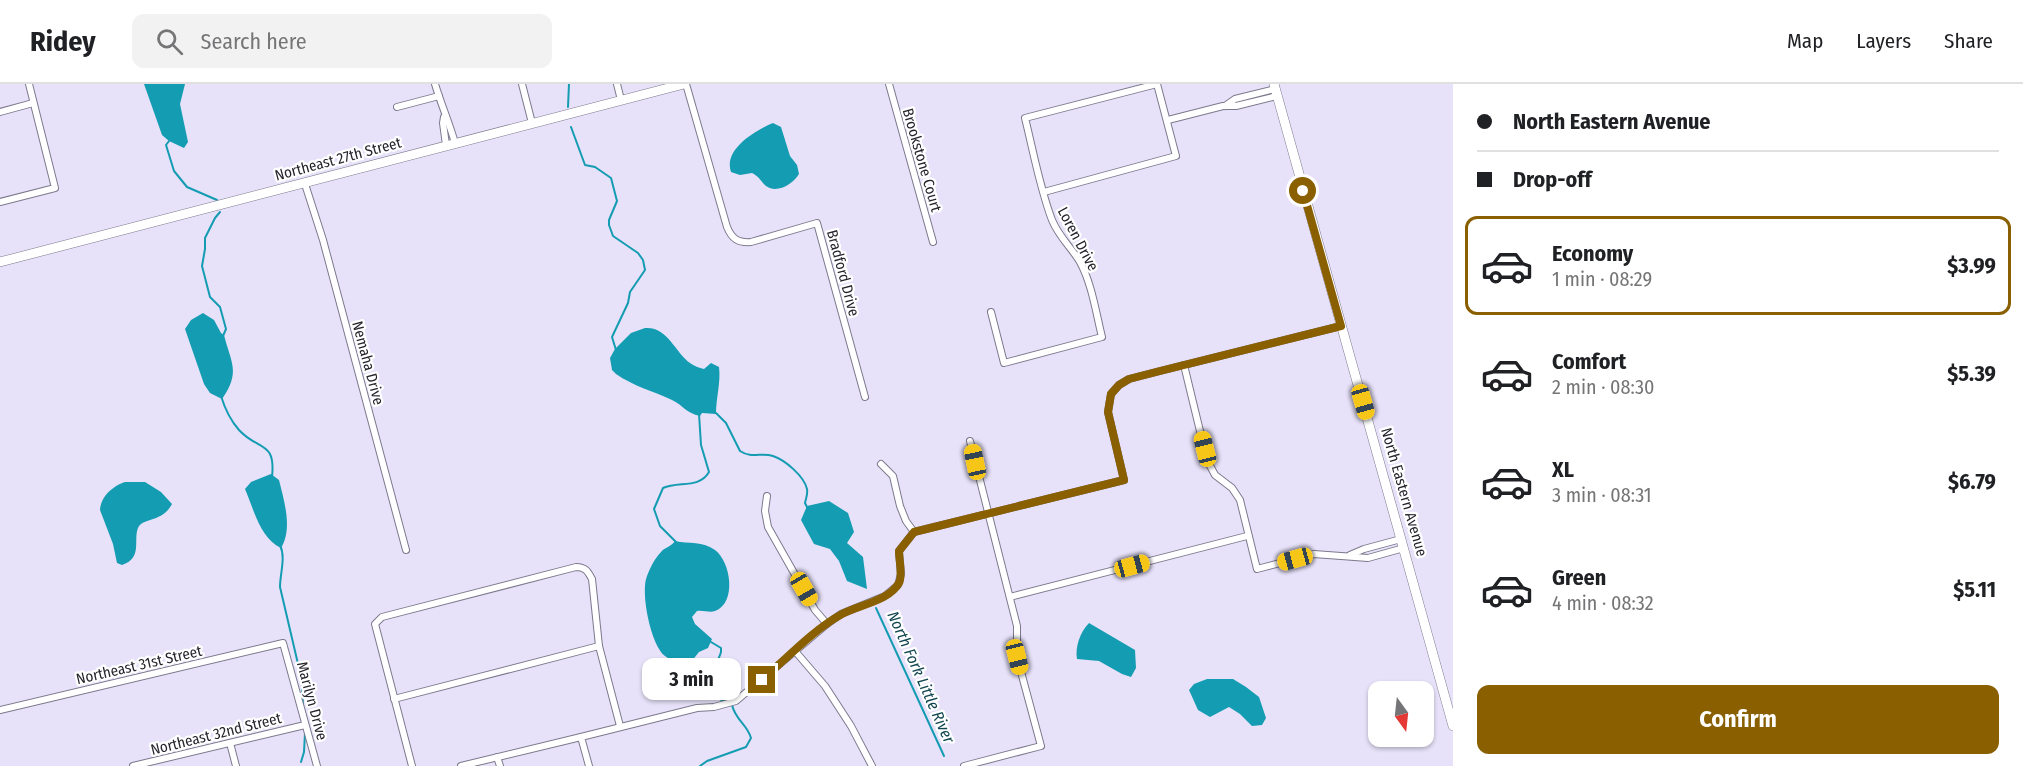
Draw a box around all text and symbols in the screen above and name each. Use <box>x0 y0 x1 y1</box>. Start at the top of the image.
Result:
search box <box>132 14 552 68</box>
text: Ridey <box>30 25 96 58</box>
icon: search <box>153 25 186 58</box>
text: Search here <box>201 28 307 55</box>
text: Map <box>1787 28 1823 54</box>
text: Layers <box>1856 28 1911 54</box>
text: Share <box>1944 28 1993 54</box>
street label: Brookstone Court <box>899 106 945 214</box>
text: North Eastern Avenue <box>1513 108 1711 135</box>
street label: Northeast 27th Street <box>273 133 403 185</box>
text: Drop-off <box>1513 166 1592 193</box>
route start <box>1289 177 1316 204</box>
street label: Loren Drive <box>1054 204 1102 274</box>
street label: Bradford Drive <box>823 228 863 318</box>
icon: car <box>1480 239 1534 293</box>
text: Economy <box>1552 240 1633 267</box>
text: $3.99 <box>1947 252 1996 279</box>
text: 1 min · 08:29 <box>1552 267 1652 291</box>
street label: Nemaha Drive <box>348 319 388 407</box>
icon: car <box>1480 347 1534 401</box>
text: Comfort <box>1552 348 1626 375</box>
text: $5.39 <box>1947 360 1996 387</box>
text: 2 min · 08:30 <box>1552 375 1654 399</box>
car <box>1349 382 1377 422</box>
street label: North Eastern Avenue <box>1377 426 1431 558</box>
car <box>1192 429 1218 469</box>
car <box>962 443 988 481</box>
icon: car <box>1480 455 1534 509</box>
text: XL <box>1552 456 1574 483</box>
text: $6.79 <box>1948 468 1996 495</box>
text: 3 min · 08:31 <box>1552 483 1652 507</box>
car <box>1275 546 1315 572</box>
car <box>1112 553 1152 579</box>
icon: car <box>1480 563 1534 617</box>
text: Green <box>1552 564 1606 591</box>
car <box>787 569 821 609</box>
text: $5.11 <box>1953 576 1996 603</box>
text: 4 min · 08:32 <box>1552 591 1654 615</box>
water label: North Fork Little River <box>883 608 959 746</box>
car <box>1004 637 1030 677</box>
street label: Northeast 31st Street <box>74 642 204 688</box>
callout: 3 min <box>642 659 741 701</box>
street label: Marilyn Drive <box>293 660 331 742</box>
route end <box>748 666 775 693</box>
text: 3 min <box>669 667 714 691</box>
north arrow <box>1368 681 1434 747</box>
map controls <box>1368 681 1434 747</box>
button: Confirm <box>1477 685 1999 754</box>
street label: Northeast 32nd Street <box>149 709 283 759</box>

